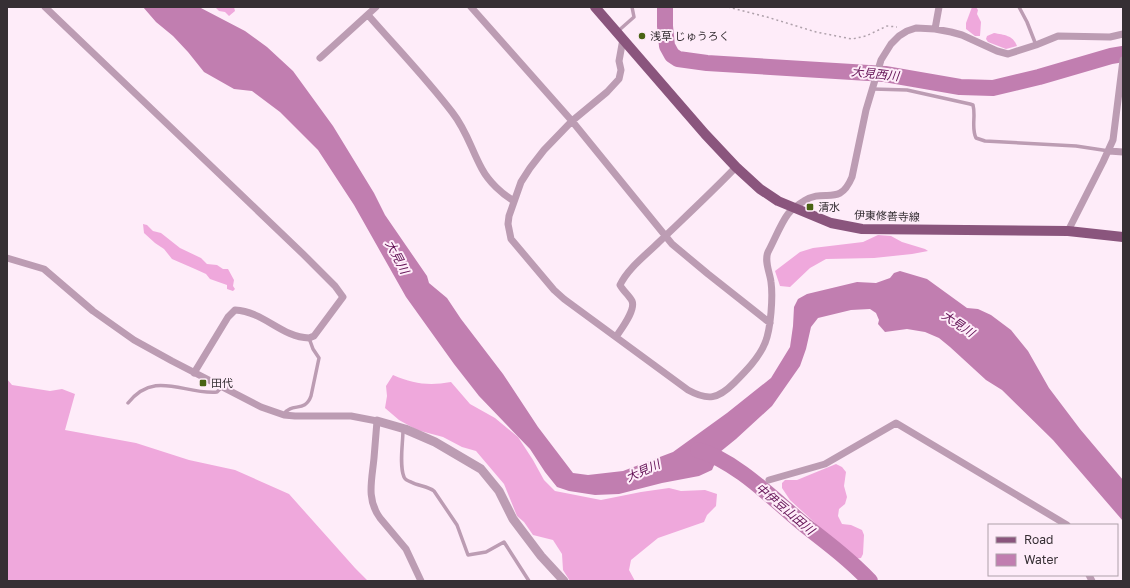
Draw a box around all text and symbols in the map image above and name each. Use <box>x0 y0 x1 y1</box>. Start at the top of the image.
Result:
place label: 浅草 じゅうろく <box>650 29 730 42</box>
marker: 浅草 じゅうろく <box>637 31 647 41</box>
water label: 大見西川 <box>850 64 902 84</box>
place label: 清水 <box>818 200 840 213</box>
marker: 清水 <box>805 202 815 212</box>
street label: 伊東修善寺線 <box>854 208 920 223</box>
water label: 大見川 <box>382 237 413 278</box>
water label: 大見川 <box>939 307 979 341</box>
place label: 田代 <box>211 376 233 389</box>
marker: 田代 <box>198 378 208 388</box>
water label: 大見川 <box>623 456 664 485</box>
water label: 中伊豆山田川 <box>753 480 819 539</box>
legend <box>988 524 1118 576</box>
text: Road <box>1024 532 1053 547</box>
text: Water <box>1024 552 1058 567</box>

